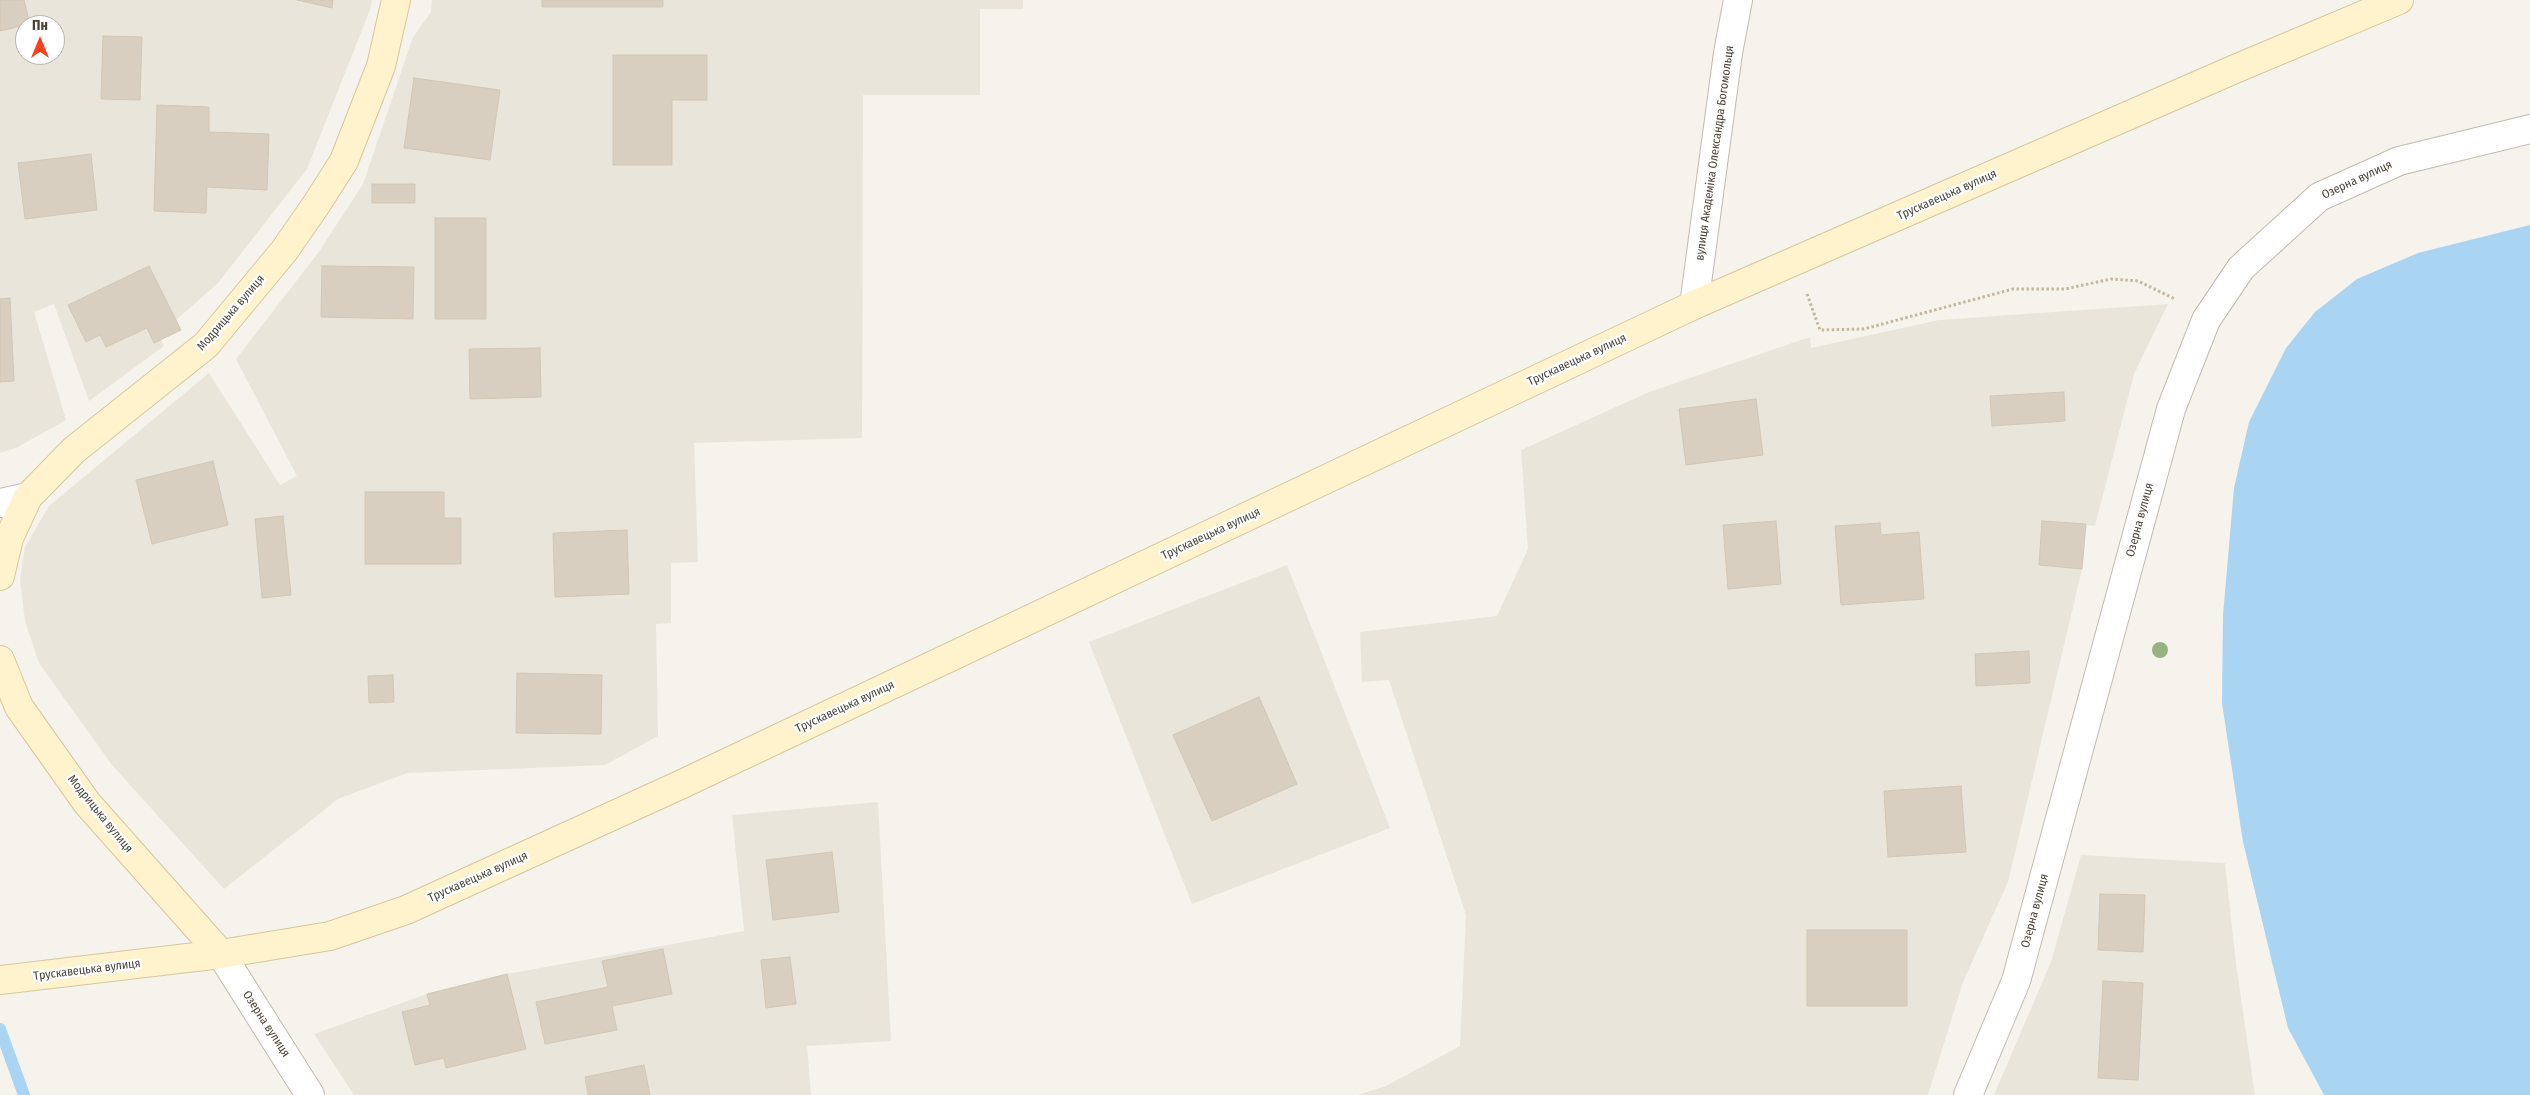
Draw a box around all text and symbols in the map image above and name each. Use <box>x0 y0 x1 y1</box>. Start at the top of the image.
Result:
north arrow <box>15 15 65 65</box>
text: Пн <box>32 17 48 34</box>
street label: вулиця Академіка Олександра Богомольця <box>1693 45 1737 261</box>
street label: Озерна вулиця <box>2319 157 2395 203</box>
street label: Трускавецька вулиця <box>1895 167 1999 223</box>
street label: Модрицька вулиця <box>194 272 268 354</box>
street label: Трускавецька вулиця <box>1525 331 1629 389</box>
street label: Озерна вулиця <box>2123 481 2157 559</box>
street label: Трускавецька вулиця <box>1159 505 1263 563</box>
street label: Трускавецька вулиця <box>793 678 897 736</box>
street label: Модрицька вулиця <box>64 772 136 856</box>
street label: Трускавецька вулиця <box>426 849 530 905</box>
street label: Озерна вулиця <box>2018 872 2052 950</box>
street label: Трускавецька вулиця <box>33 956 141 984</box>
street label: Озерна вулиця <box>239 988 293 1060</box>

